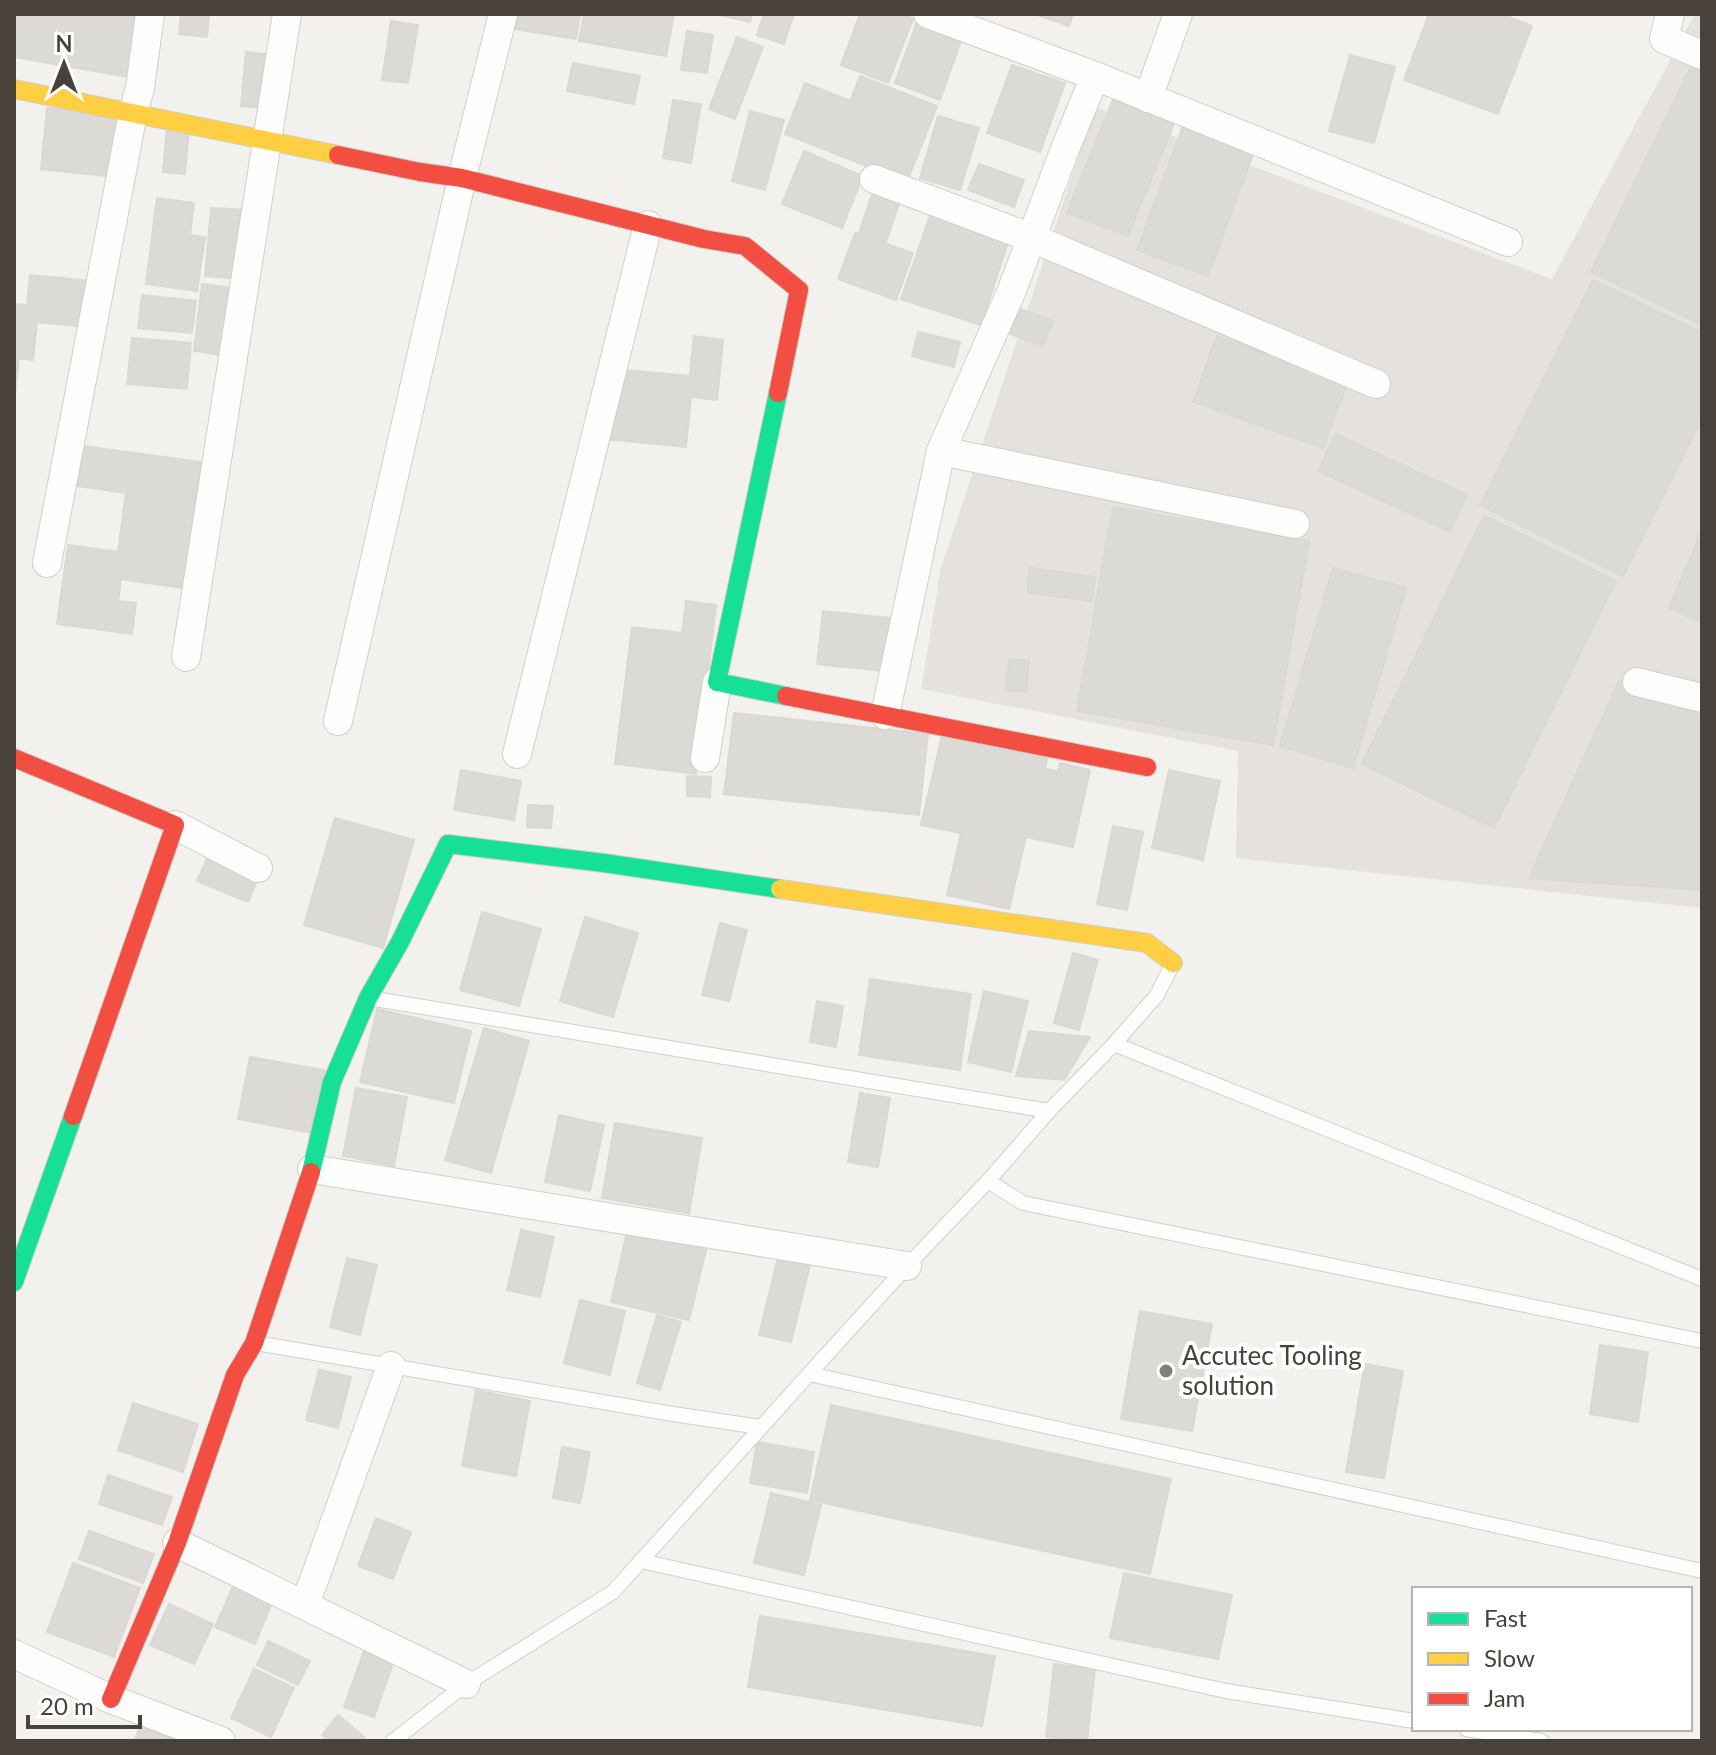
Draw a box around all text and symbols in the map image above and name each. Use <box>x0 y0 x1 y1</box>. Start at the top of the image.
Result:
north arrow <box>24 24 104 104</box>
text: N <box>56 30 72 57</box>
place label: Accutec Tooling solution <box>1182 1339 1362 1401</box>
marker: Accutec Tooling solution <box>1157 1362 1175 1380</box>
legend <box>1412 1587 1692 1731</box>
text: Fast <box>1484 1603 1527 1632</box>
text: Slow <box>1484 1643 1535 1672</box>
scale bar <box>28 1679 140 1729</box>
text: Jam <box>1484 1683 1525 1712</box>
text: 20 m <box>40 1691 94 1720</box>

